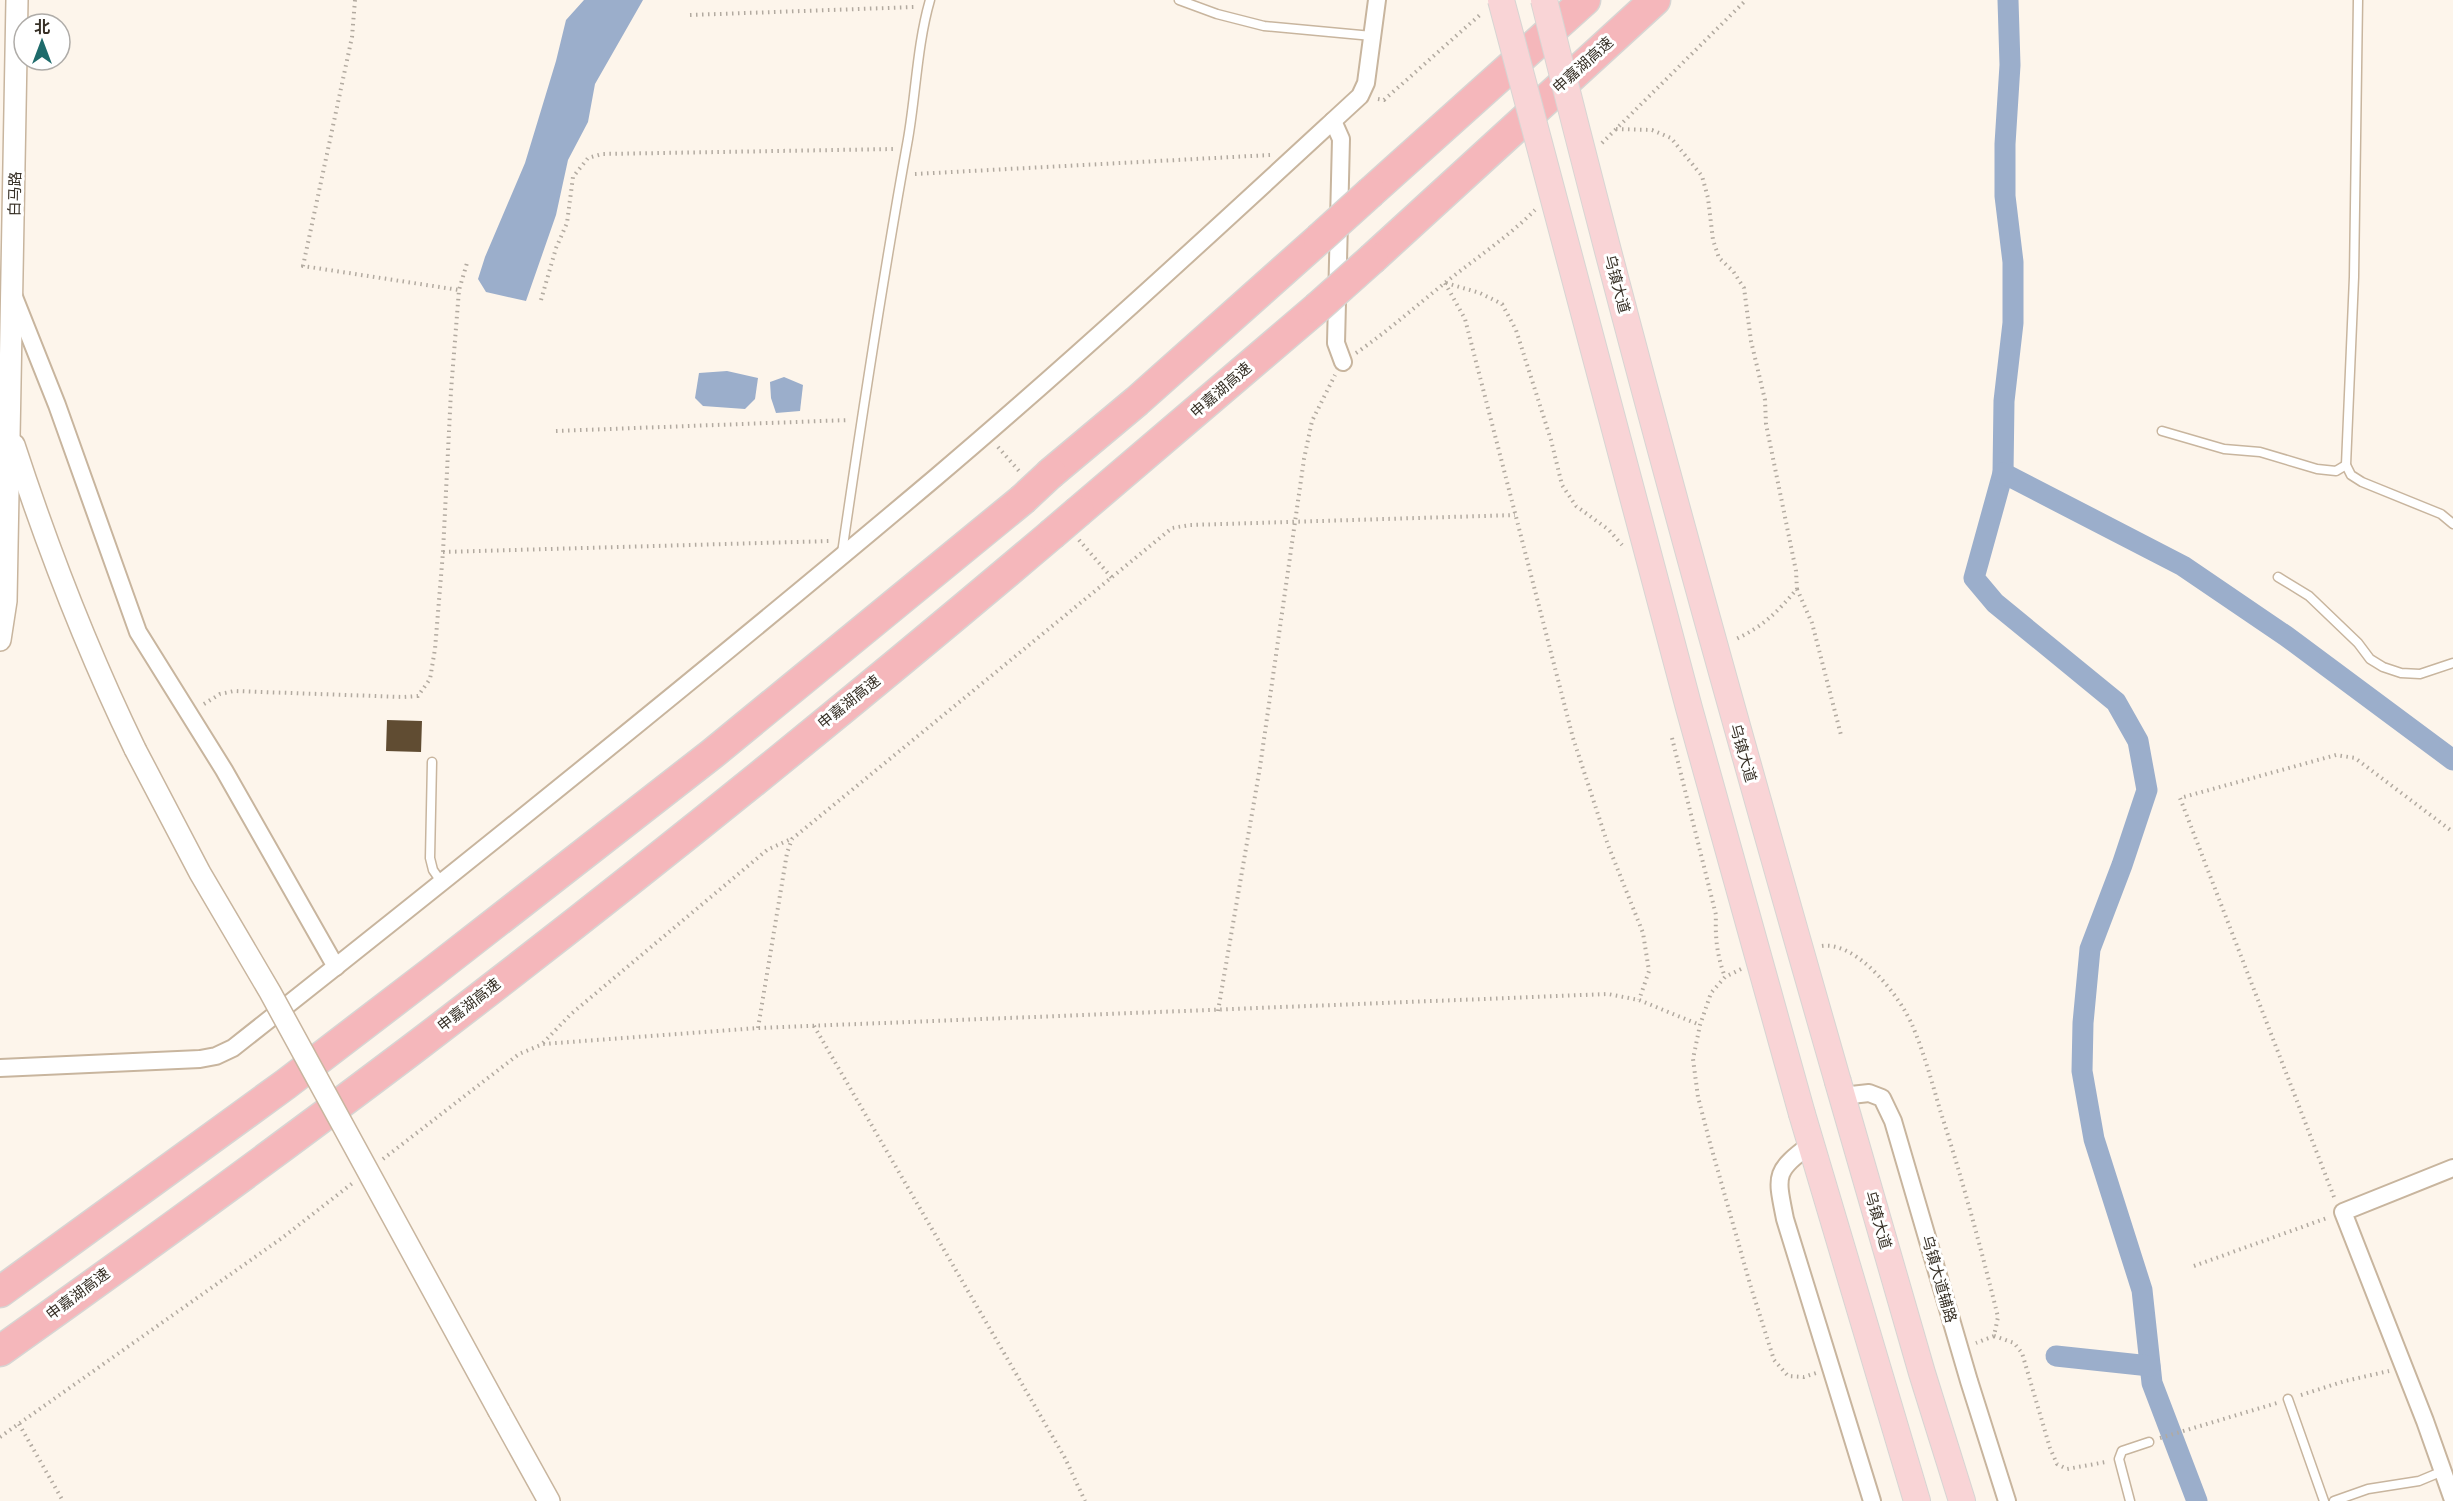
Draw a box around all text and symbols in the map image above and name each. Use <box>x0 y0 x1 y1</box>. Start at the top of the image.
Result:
north arrow <box>12 12 72 72</box>
text: 北 <box>34 17 50 37</box>
street label: 申嘉湖高速 <box>1548 32 1617 97</box>
street label: 白马路 <box>5 171 24 217</box>
street label: 乌镇大道 <box>1601 252 1634 315</box>
street label: 申嘉湖高速 <box>1186 358 1255 421</box>
street label: 申嘉湖高速 <box>814 671 884 733</box>
street label: 乌镇大道 <box>1726 721 1761 784</box>
street label: 申嘉湖高速 <box>433 974 504 1035</box>
street label: 乌镇大道 <box>1861 1188 1896 1251</box>
street label: 乌镇大道辅路 <box>1918 1233 1961 1325</box>
street label: 申嘉湖高速 <box>42 1263 113 1324</box>

